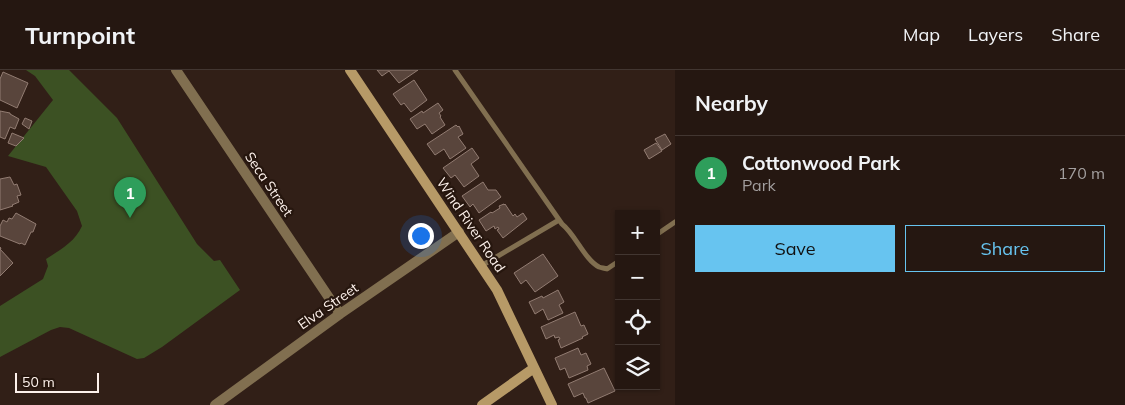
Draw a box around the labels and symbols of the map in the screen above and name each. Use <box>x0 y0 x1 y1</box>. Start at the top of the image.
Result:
street label: Seca Street <box>241 148 297 220</box>
street label: Wind River Road <box>433 174 509 276</box>
pin: 1 <box>114 177 146 218</box>
your location <box>408 223 434 249</box>
street label: Elva Street <box>294 279 362 333</box>
scale bar <box>15 370 99 393</box>

